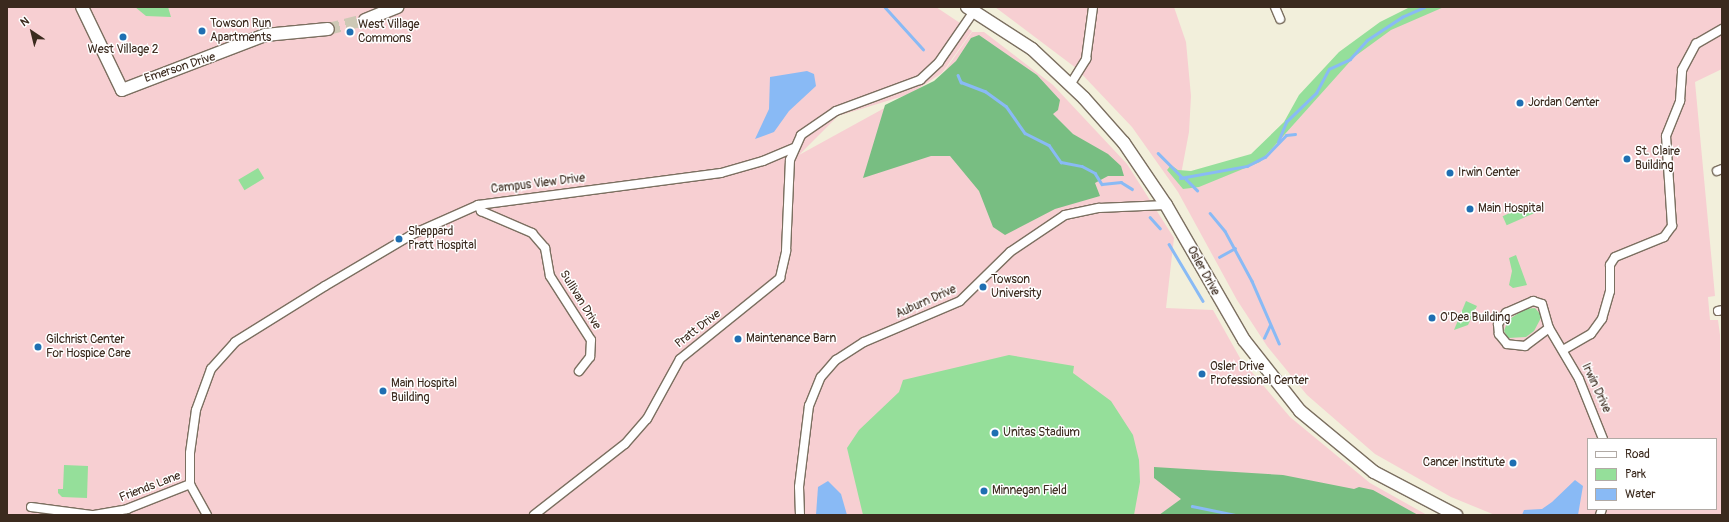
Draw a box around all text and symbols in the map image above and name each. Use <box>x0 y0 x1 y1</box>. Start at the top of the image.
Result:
north arrow <box>12 12 52 52</box>
text: N <box>18 14 32 29</box>
place label: Towson Run Apartments <box>210 17 271 45</box>
place label: West Village Commons <box>358 18 420 46</box>
marker: Towson Run Apartments <box>197 26 207 36</box>
marker: West Village Commons <box>345 27 355 37</box>
marker: West Village 2 <box>118 32 128 42</box>
place label: West Village 2 <box>88 43 158 57</box>
street label: Emerson Drive <box>143 50 217 86</box>
place label: Jordan Center <box>1528 96 1600 110</box>
marker: Jordan Center <box>1515 98 1525 108</box>
place label: St. Claire Building <box>1635 145 1680 173</box>
marker: St. Claire Building <box>1622 154 1632 164</box>
place label: Irwin Center <box>1458 166 1520 180</box>
marker: Irwin Center <box>1445 168 1455 178</box>
street label: Campus View Drive <box>490 171 586 197</box>
place label: Main Hospital <box>1478 202 1544 216</box>
marker: Main Hospital <box>1465 204 1475 214</box>
place label: Sheppard Pratt Hospital <box>408 225 477 253</box>
marker: Sheppard Pratt Hospital <box>393 233 405 245</box>
street label: Osler Drive <box>1184 244 1222 298</box>
street label: Sullivan Drive <box>556 268 604 332</box>
place label: Towson University <box>991 273 1041 301</box>
street label: Auburn Drive <box>894 282 958 322</box>
marker: Towson University <box>978 282 988 292</box>
street label: Pratt Drive <box>672 307 724 351</box>
place label: O'Dea Building <box>1440 311 1510 325</box>
marker: O'Dea Building <box>1427 313 1437 323</box>
place label: Maintenance Barn <box>746 332 836 346</box>
place label: Gilchrist Center For Hospice Care <box>46 333 131 361</box>
marker: Maintenance Barn <box>733 334 743 344</box>
marker: Gilchrist Center For Hospice Care <box>33 342 43 352</box>
place label: Osler Drive Professional Center <box>1210 360 1309 388</box>
street label: Irwin Drive <box>1578 361 1614 415</box>
marker: Osler Drive Professional Center <box>1197 369 1207 379</box>
place label: Main Hospital Building <box>391 377 457 405</box>
marker: Main Hospital Building <box>378 386 388 396</box>
place label: Unitas Stadium <box>1003 426 1080 440</box>
marker: Unitas Stadium <box>990 428 1000 438</box>
legend <box>1587 438 1717 510</box>
text: Road <box>1625 447 1650 462</box>
place label: Cancer Institute <box>1423 456 1505 470</box>
marker: Cancer Institute <box>1508 458 1518 468</box>
text: Park <box>1625 467 1646 482</box>
street label: Friends Lane <box>117 469 183 505</box>
place label: Minnegan Field <box>992 484 1067 498</box>
marker: Minnegan Field <box>979 486 989 496</box>
text: Water <box>1625 487 1656 502</box>

